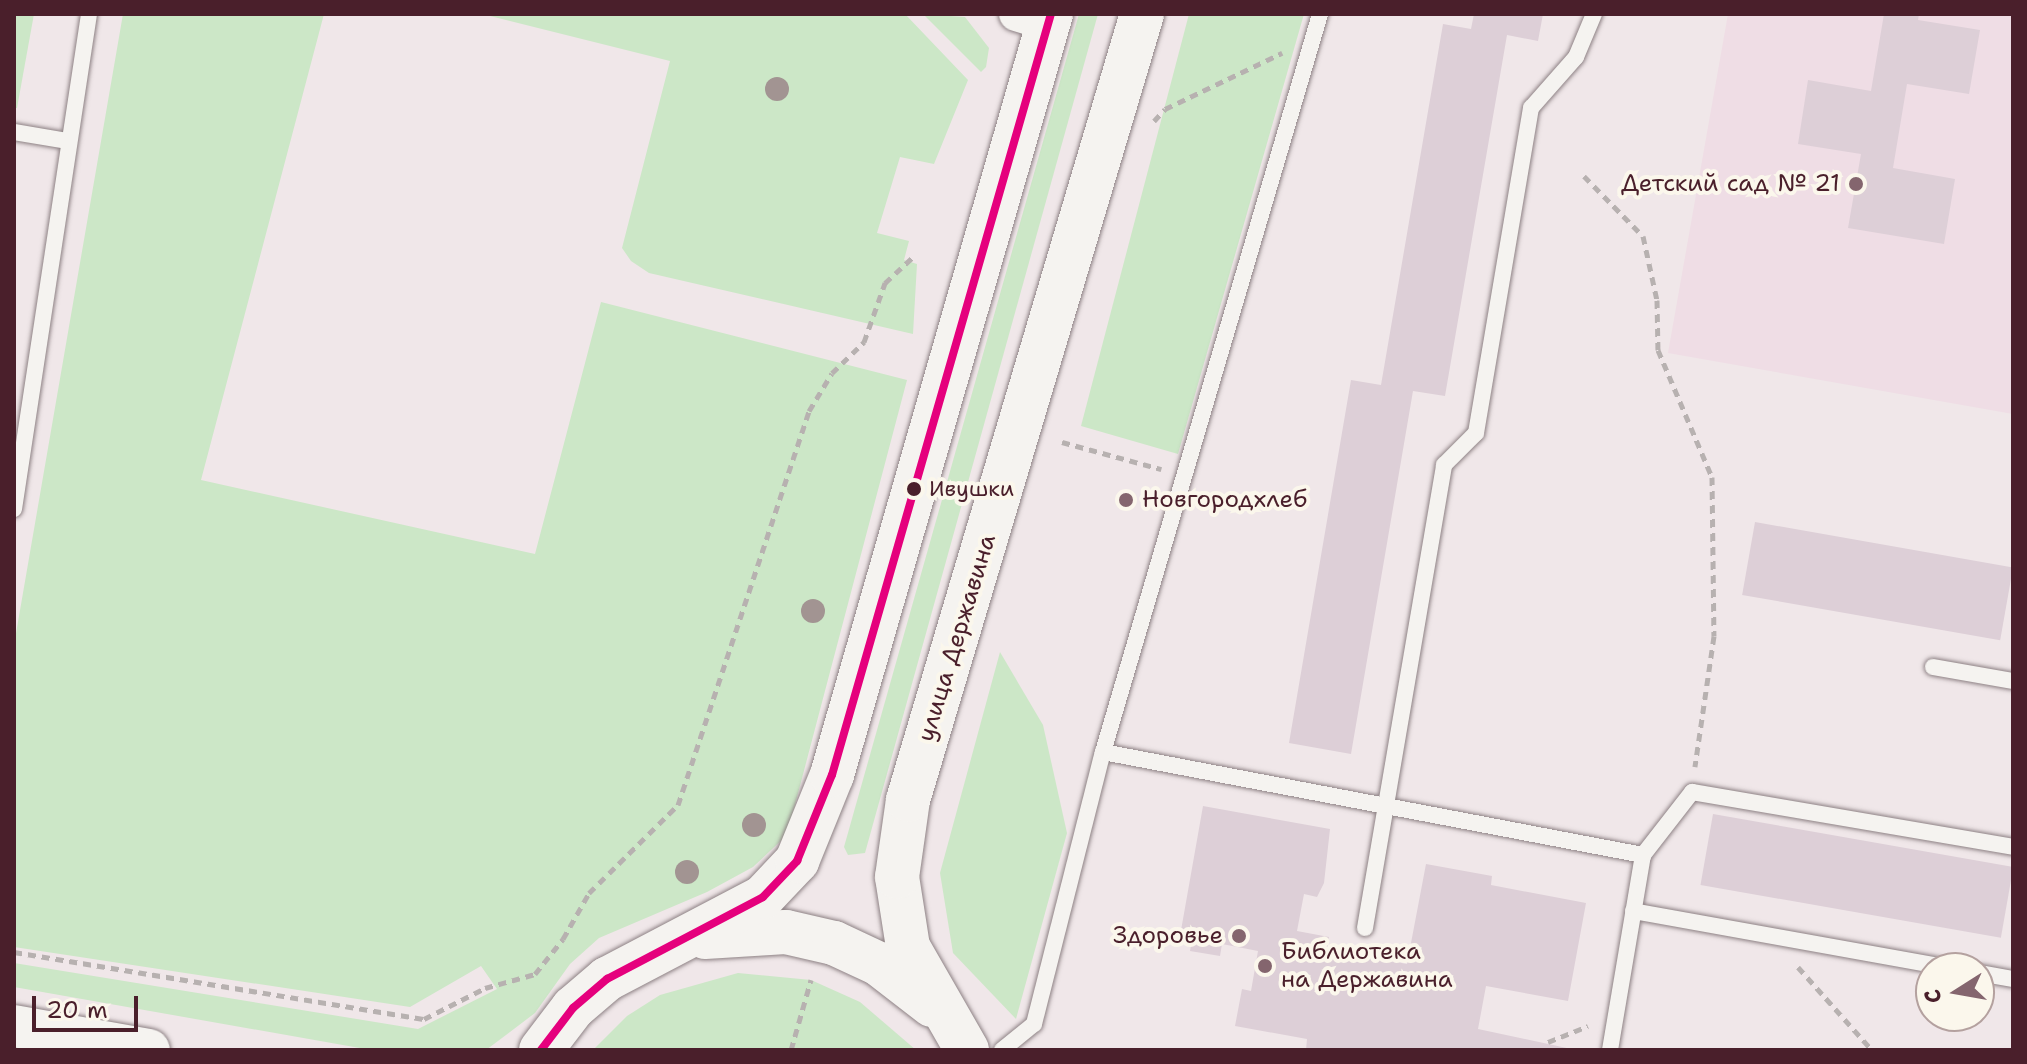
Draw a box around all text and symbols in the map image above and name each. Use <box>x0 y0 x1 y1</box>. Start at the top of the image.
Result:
place label: Детский сад № 21 <box>1621 170 1840 198</box>
marker: Детский сад № 21 <box>1847 175 1865 193</box>
place label: Ивушки <box>929 476 1014 502</box>
marker: Ивушки <box>906 481 922 497</box>
place label: Новгородхлеб <box>1142 486 1307 514</box>
marker: Новгородхлеб <box>1117 491 1135 509</box>
street label: улица Державина <box>912 531 1002 745</box>
place label: Здоровье <box>1113 922 1223 950</box>
marker: Здоровье <box>1230 927 1248 945</box>
place label: Библиотека на Державина <box>1281 938 1453 994</box>
north arrow <box>1915 952 1995 1032</box>
marker: Библиотека на Державина <box>1256 957 1274 975</box>
scale bar <box>36 980 142 1030</box>
text: С <box>1917 987 1948 1006</box>
text: 20 m <box>46 994 108 1026</box>

